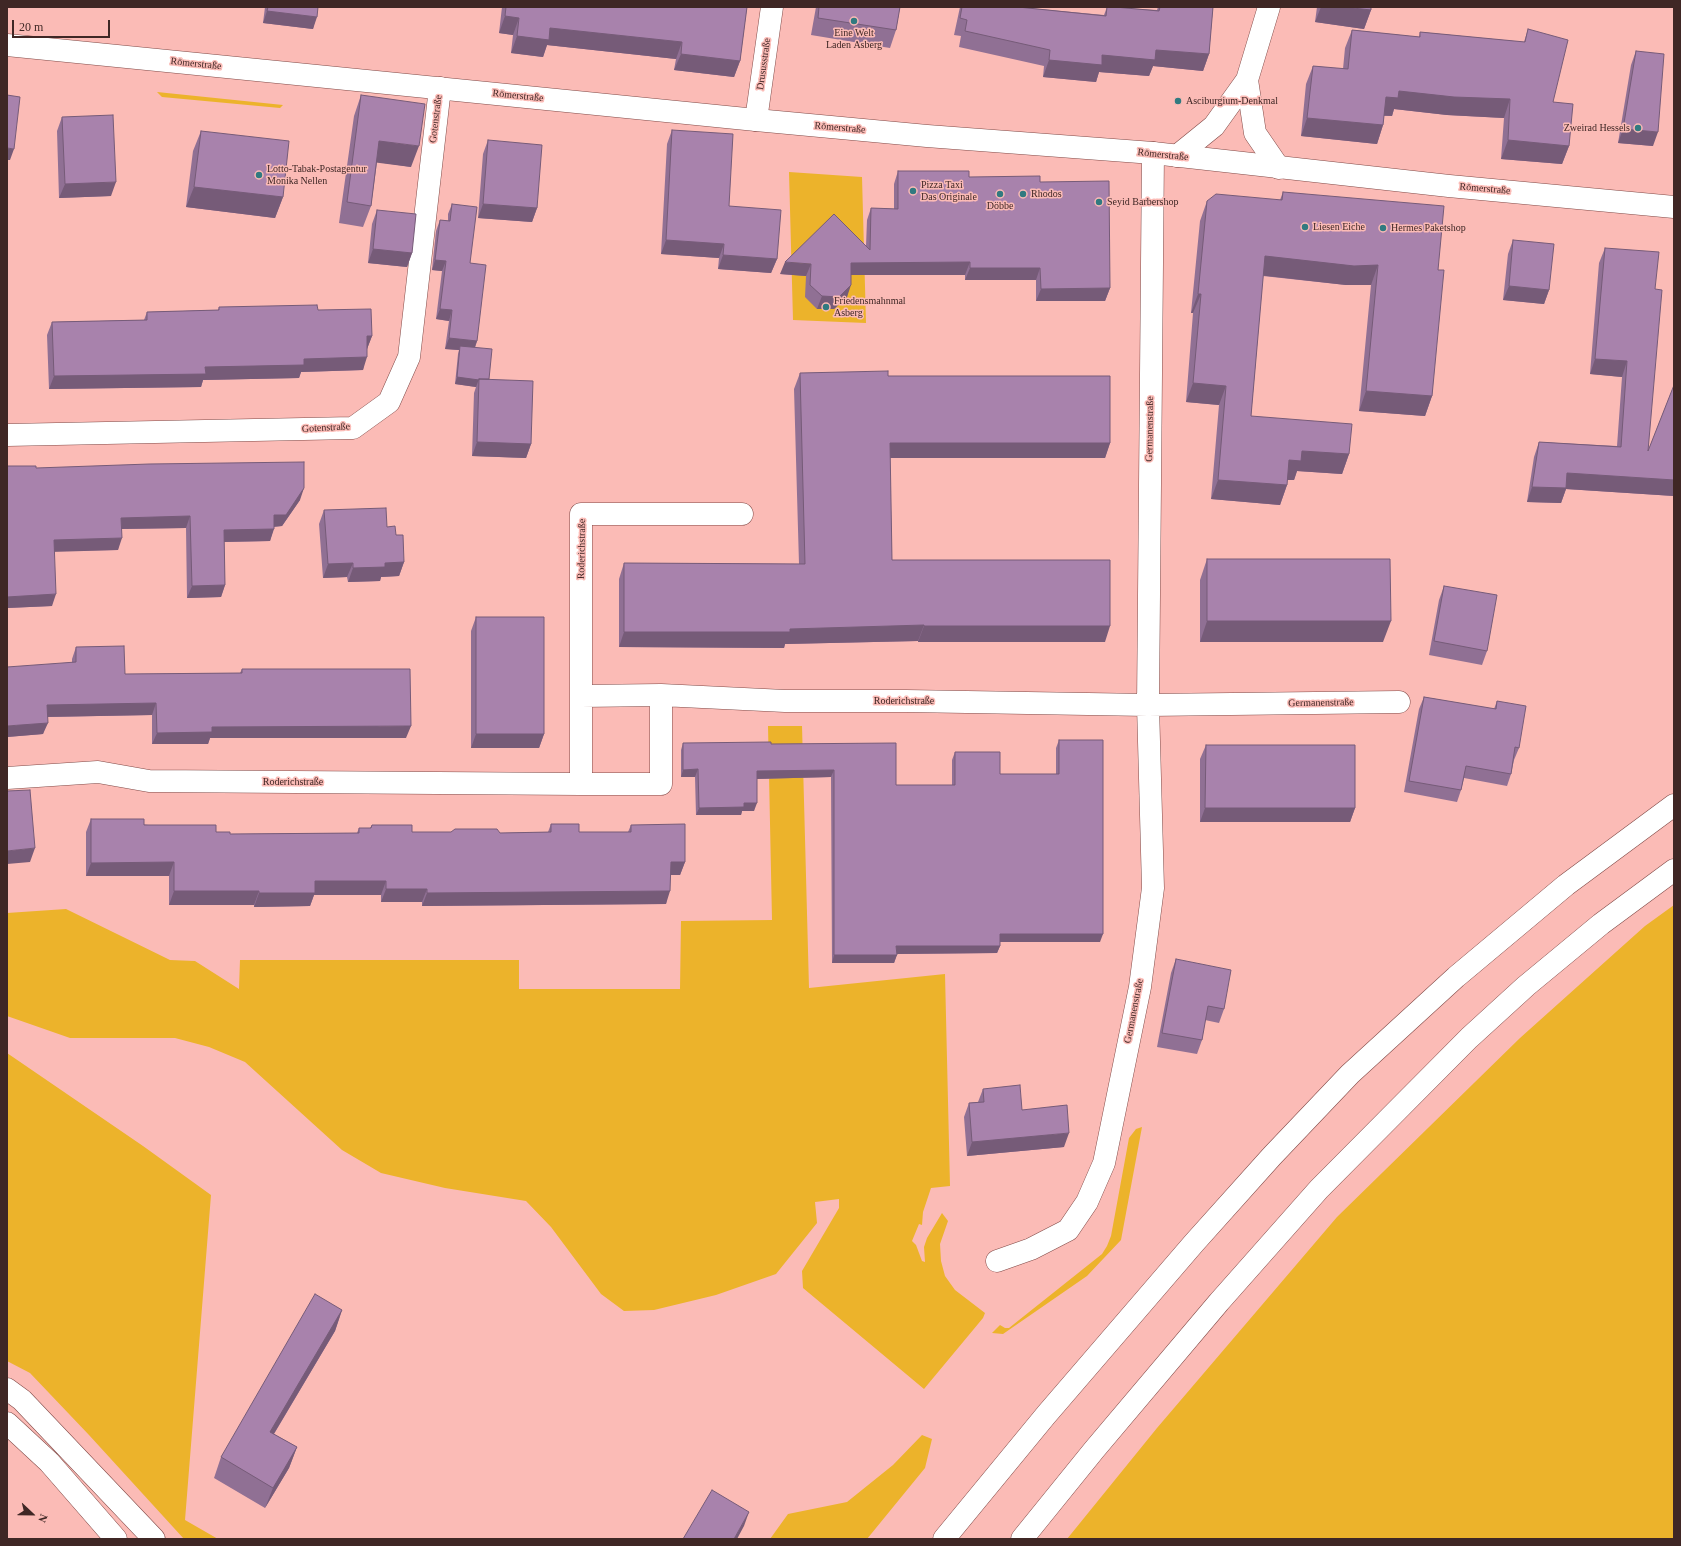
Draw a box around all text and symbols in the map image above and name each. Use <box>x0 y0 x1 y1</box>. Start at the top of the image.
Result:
scale bar <box>14 12 112 38</box>
marker: Eine Welt Laden Asberg <box>849 16 859 26</box>
text: 20 m <box>19 20 43 34</box>
place label: Eine Welt Laden Asberg <box>826 27 882 50</box>
street label: Drususstraße <box>754 37 774 91</box>
street label: Römerstraße <box>170 55 222 73</box>
street label: Römerstraße <box>492 87 544 105</box>
street label: Gotenstraße <box>427 94 445 144</box>
place label: Asciburgium-Denkmal <box>1186 95 1278 107</box>
marker: Asciburgium-Denkmal <box>1173 96 1183 106</box>
street label: Römerstraße <box>814 120 866 136</box>
place label: Zweirad Hessels <box>1564 122 1630 134</box>
marker: Zweirad Hessels <box>1633 123 1643 133</box>
street label: Römerstraße <box>1137 146 1189 164</box>
place label: Lotto-Tabak-Postagentur Monika Nellen <box>267 163 367 186</box>
marker: Lotto-Tabak-Postagentur Monika Nellen <box>254 170 264 180</box>
place label: Pizza Taxi Das Originale <box>921 179 977 202</box>
street label: Römerstraße <box>1459 181 1511 197</box>
marker: Pizza Taxi Das Originale <box>908 186 918 196</box>
place label: Rhodos <box>1031 188 1062 200</box>
marker: Döbbe <box>995 189 1005 199</box>
marker: Rhodos <box>1018 189 1028 199</box>
place label: Seyid Barbershop <box>1107 196 1178 208</box>
marker: Seyid Barbershop <box>1094 197 1104 207</box>
place label: Döbbe <box>987 200 1013 212</box>
place label: Liesen Eiche <box>1313 221 1365 233</box>
marker: Liesen Eiche <box>1300 222 1310 232</box>
place label: Hermes Paketshop <box>1391 222 1466 234</box>
marker: Hermes Paketshop <box>1378 223 1388 233</box>
place label: Friedensmahnmal Asberg <box>834 295 906 318</box>
marker: Friedensmahnmal Asberg <box>821 302 831 312</box>
street label: Germanenstraße <box>1143 396 1157 462</box>
street label: Gotenstraße <box>302 421 350 435</box>
street label: Roderichstraße <box>575 519 589 579</box>
street label: Roderichstraße <box>874 695 934 707</box>
street label: Germanenstraße <box>1288 696 1354 710</box>
street label: Roderichstraße <box>263 776 323 788</box>
street label: Germanenstraße <box>1122 978 1146 1044</box>
north arrow <box>12 1494 52 1534</box>
text: N <box>36 1513 50 1524</box>

